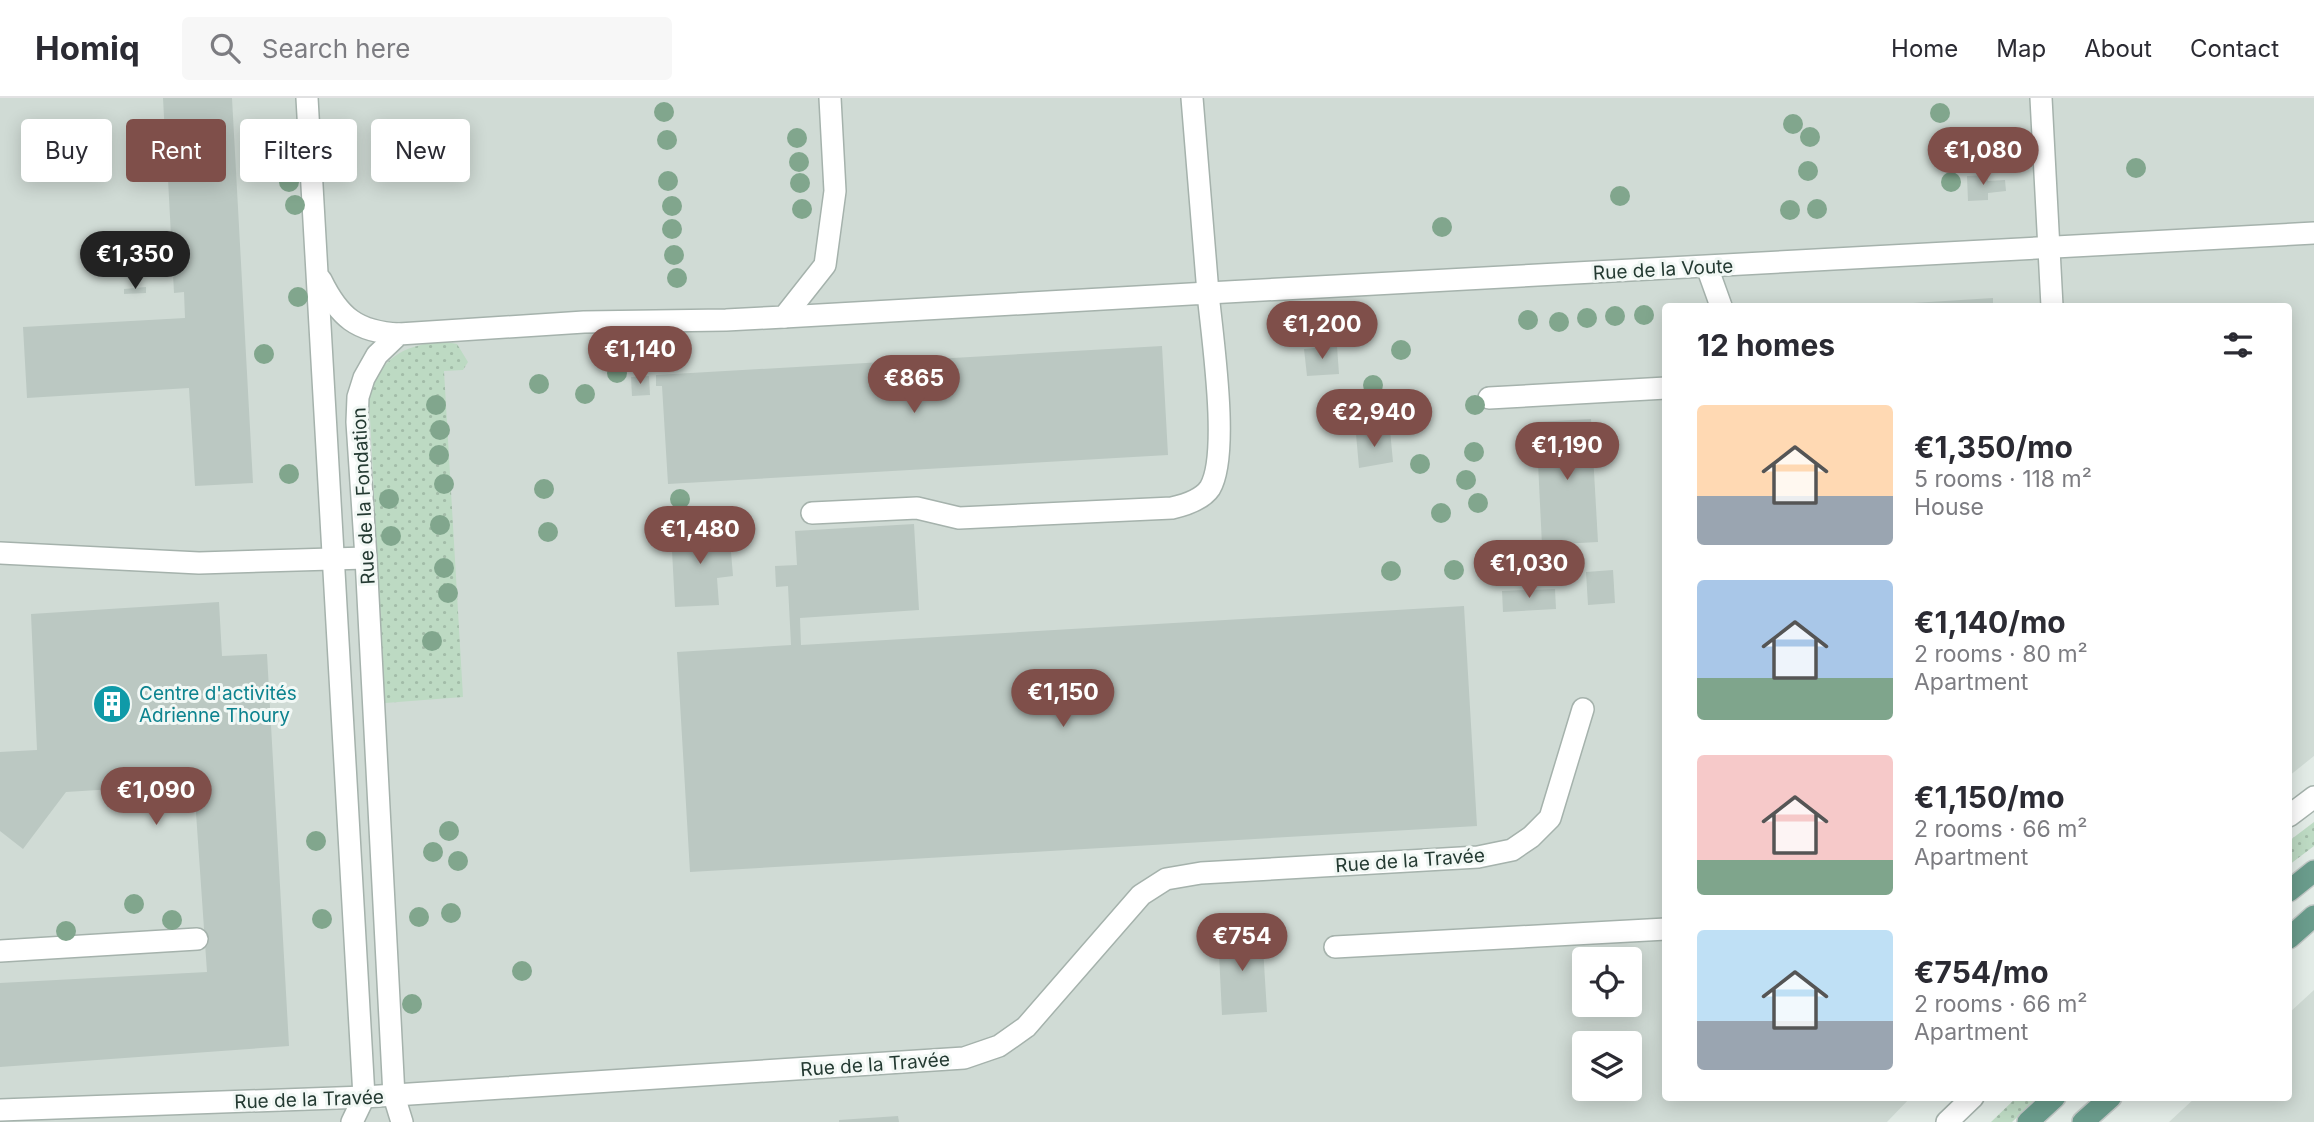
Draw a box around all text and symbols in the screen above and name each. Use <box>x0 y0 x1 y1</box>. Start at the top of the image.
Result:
search box <box>182 17 672 80</box>
text: Homiq <box>35 28 140 68</box>
icon: search <box>206 29 244 67</box>
text: Search here <box>262 33 410 64</box>
text: Home <box>1891 34 1958 63</box>
text: Map <box>1996 34 2046 63</box>
text: About <box>2084 34 2152 63</box>
text: Contact <box>2190 34 2279 63</box>
chip: Buy <box>21 119 112 182</box>
chip: Rent <box>126 119 226 182</box>
chip: Filters <box>240 119 357 182</box>
chip: New <box>371 119 470 182</box>
pin: €1,080 <box>1926 127 2040 187</box>
text: €1,080 <box>1944 136 2022 164</box>
pin: €1,350 <box>78 232 192 291</box>
text: €1,350 <box>96 240 174 268</box>
street label: Rue de la Voute <box>1592 254 1734 285</box>
pin: €1,200 <box>1265 302 1379 361</box>
text: €1,200 <box>1283 310 1361 338</box>
icon: filters <box>2219 326 2257 364</box>
pin: €1,140 <box>583 327 697 386</box>
text: 12 homes <box>1697 327 1835 363</box>
text: €1,140 <box>604 335 676 363</box>
pin: €865 <box>873 356 955 415</box>
text: €865 <box>884 364 944 392</box>
pin: €2,940 <box>1317 390 1431 449</box>
text: €2,940 <box>1332 398 1416 426</box>
street label: Rue de la Fondation <box>347 407 380 585</box>
pin: €1,190 <box>1510 422 1624 482</box>
text: €1,350/mo <box>1914 429 2073 465</box>
text: €1,190 <box>1531 431 1603 459</box>
icon: home <box>1753 433 1837 517</box>
text: 5 rooms · 118 m² <box>1914 465 2092 493</box>
text: House <box>1914 493 1984 521</box>
pin: €1,480 <box>643 506 757 566</box>
text: €1,480 <box>660 515 740 543</box>
pin: €1,030 <box>1472 540 1586 600</box>
text: €1,030 <box>1490 549 1568 577</box>
text: €1,140/mo <box>1914 604 2066 640</box>
icon: home <box>1753 608 1837 692</box>
text: 2 rooms · 80 m² <box>1914 640 2088 668</box>
text: Apartment <box>1914 668 2028 696</box>
pin: €1,150 <box>1006 670 1120 729</box>
text: €1,150 <box>1027 678 1099 706</box>
place label: Centre d'activités Adrienne Thoury <box>139 682 297 727</box>
building icon: Centre d'activités Adrienne Thoury <box>91 683 133 725</box>
pin: €1,090 <box>99 768 213 827</box>
text: €1,090 <box>117 776 195 804</box>
text: €1,150/mo <box>1914 779 2065 815</box>
icon: home <box>1753 783 1837 867</box>
text: 2 rooms · 66 m² <box>1914 815 2088 843</box>
text: Apartment <box>1914 843 2028 871</box>
street label: Rue de la Travée <box>1335 844 1486 877</box>
pin: €754 <box>1201 914 1283 973</box>
text: €754 <box>1212 922 1272 950</box>
map controls <box>1572 947 1642 1101</box>
button: locate <box>1572 947 1642 1017</box>
text: €754/mo <box>1914 954 2049 990</box>
icon: home <box>1753 958 1837 1042</box>
text: 2 rooms · 66 m² <box>1914 990 2088 1018</box>
text: Apartment <box>1914 1018 2028 1046</box>
button: layers <box>1572 1031 1642 1101</box>
street label: Rue de la Travée <box>800 1048 951 1081</box>
street label: Rue de la Travée <box>234 1085 384 1114</box>

